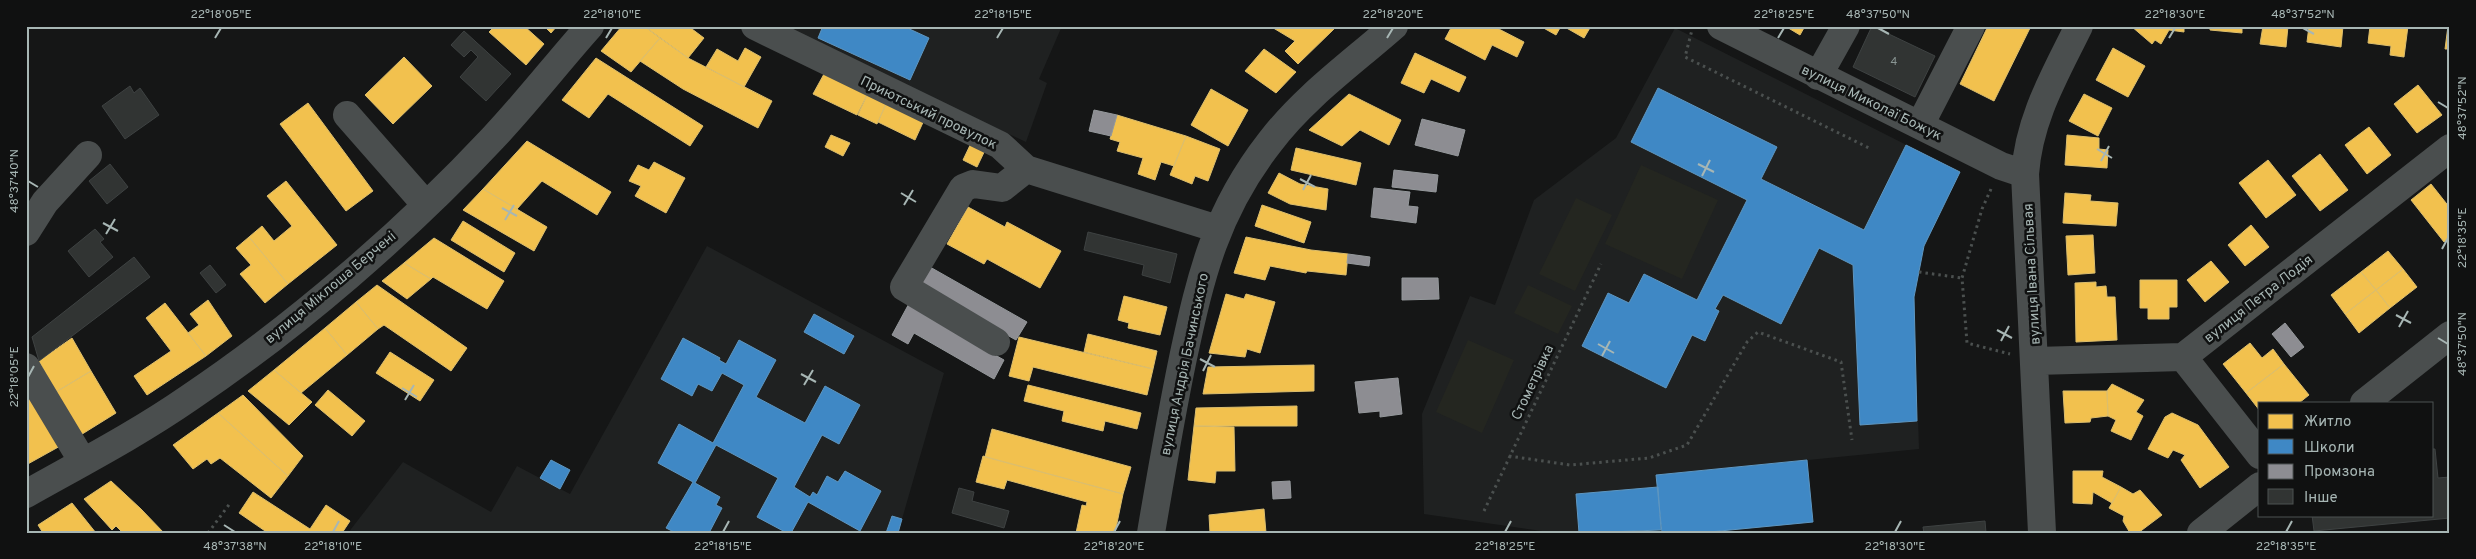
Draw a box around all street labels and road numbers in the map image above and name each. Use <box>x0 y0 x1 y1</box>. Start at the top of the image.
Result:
street label: вулиця Миколаї Божук <box>1798 62 1944 145</box>
street label: Приютський провулок <box>857 73 999 154</box>
street label: вулиця Івана Сільвая <box>2020 203 2045 345</box>
street label: вулиця Міклоша Берчені <box>262 228 400 348</box>
street label: вулиця Петра Лодія <box>2201 251 2317 347</box>
street label: вулиця Андрія Бачинського <box>1158 271 1213 457</box>
street label: Стометрівка <box>1508 342 1558 423</box>

